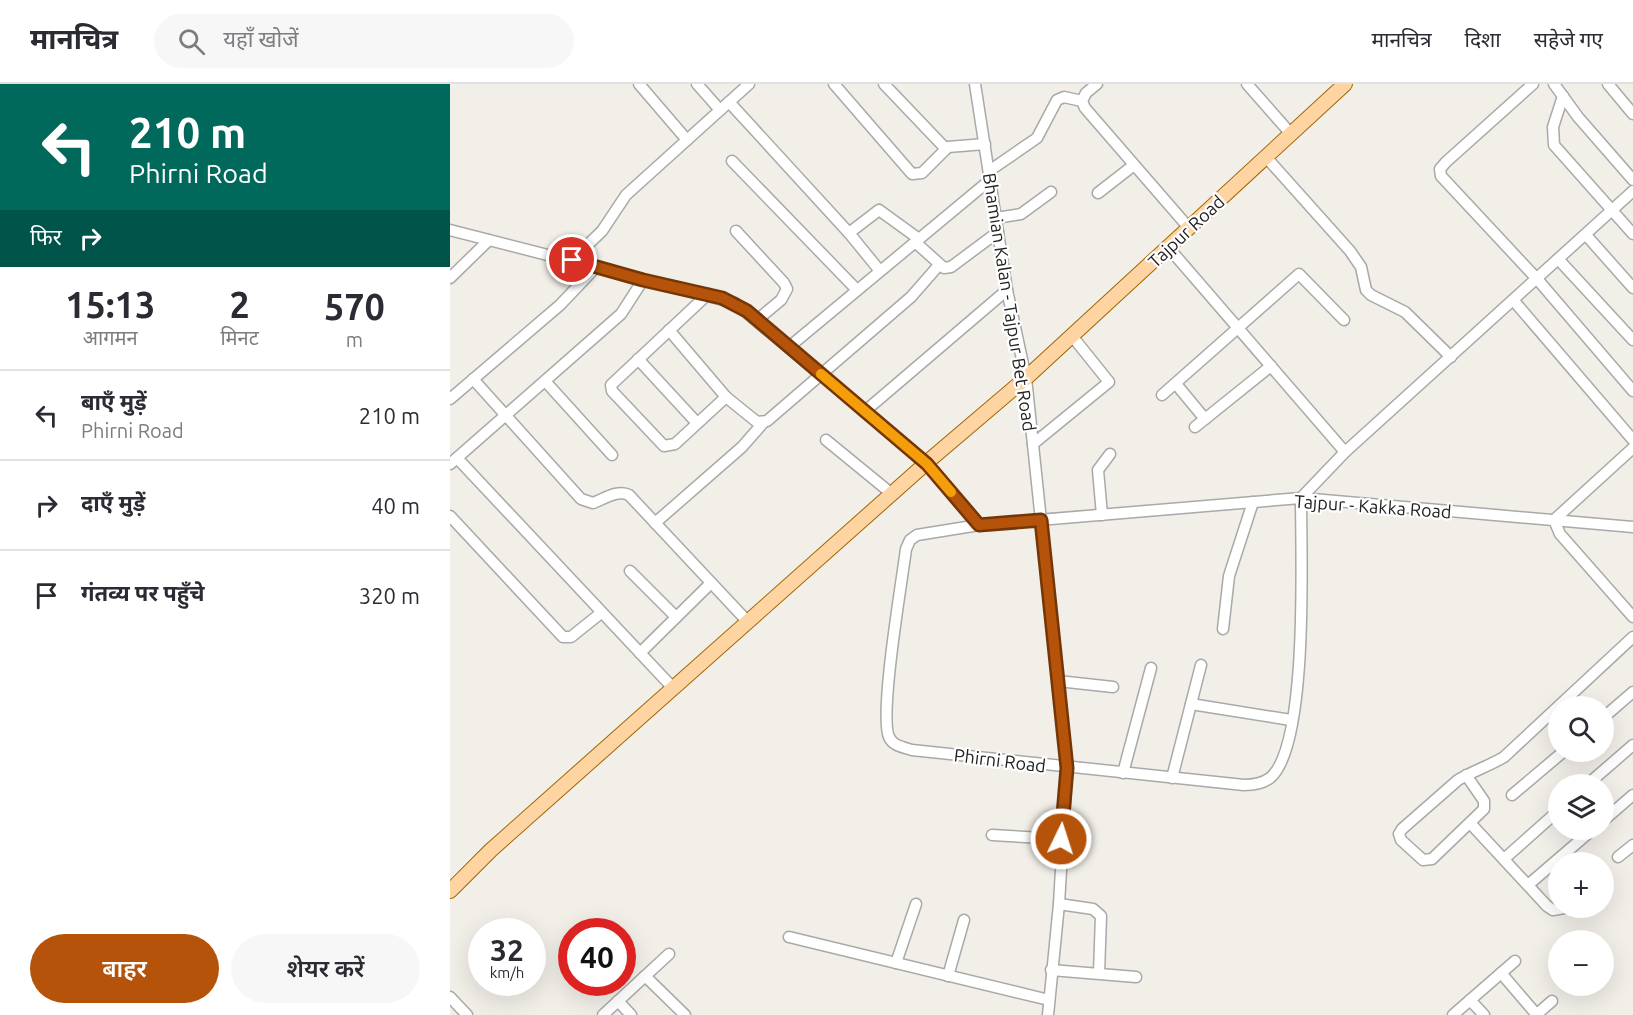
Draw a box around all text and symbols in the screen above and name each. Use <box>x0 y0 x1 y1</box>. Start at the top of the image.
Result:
search box <box>154 14 574 68</box>
text: मानचित्र <box>30 23 118 54</box>
icon: search <box>175 25 208 58</box>
text: यहाँ खोजें <box>223 26 298 51</box>
text: मानचित्र <box>1371 27 1432 51</box>
text: दिशा <box>1465 27 1501 51</box>
text: सहेजे गए <box>1534 27 1603 51</box>
icon: left <box>30 108 108 186</box>
text: 210 m <box>129 109 246 156</box>
text: Phirni Road <box>129 158 268 188</box>
street label: Bhamian Kalan - Tajpur Bet Road <box>980 171 1040 433</box>
street label: Tajpur Road <box>1144 191 1228 271</box>
icon: right <box>74 222 107 255</box>
text: फिर <box>30 224 62 249</box>
pin <box>546 234 597 285</box>
icon: arrive <box>555 243 588 276</box>
text: 15:13 <box>65 284 155 325</box>
text: 2 <box>229 284 250 325</box>
text: 570 <box>324 286 385 327</box>
text: आगमन <box>83 326 138 349</box>
text: मिनट <box>220 326 259 349</box>
text: m <box>346 328 363 351</box>
text: बाएँ मुड़ें <box>81 389 147 414</box>
icon: left <box>30 399 63 432</box>
text: 210 m <box>359 403 420 428</box>
text: Phirni Road <box>81 419 184 442</box>
icon: right <box>30 489 63 522</box>
text: दाएँ मुड़ें <box>81 490 145 515</box>
street label: Tajpur - Kakka Road <box>1294 491 1452 521</box>
text: 40 m <box>371 493 420 518</box>
icon: arrive <box>30 579 63 612</box>
text: गंतव्य पर पहुँचे <box>81 580 205 605</box>
text: 320 m <box>359 583 420 608</box>
map controls <box>1548 696 1614 996</box>
button: search <box>1548 696 1614 762</box>
street label: Phirni Road <box>953 744 1047 776</box>
button: layers <box>1548 774 1614 840</box>
position arrow <box>1029 807 1093 871</box>
button: + <box>1548 852 1614 918</box>
speed limit sign: 40 <box>558 918 636 996</box>
button: − <box>1548 930 1614 996</box>
text: 32 <box>490 933 524 967</box>
button: बाहर <box>30 934 219 1003</box>
button: शेयर करें <box>231 934 420 1003</box>
text: km/h <box>490 964 524 981</box>

